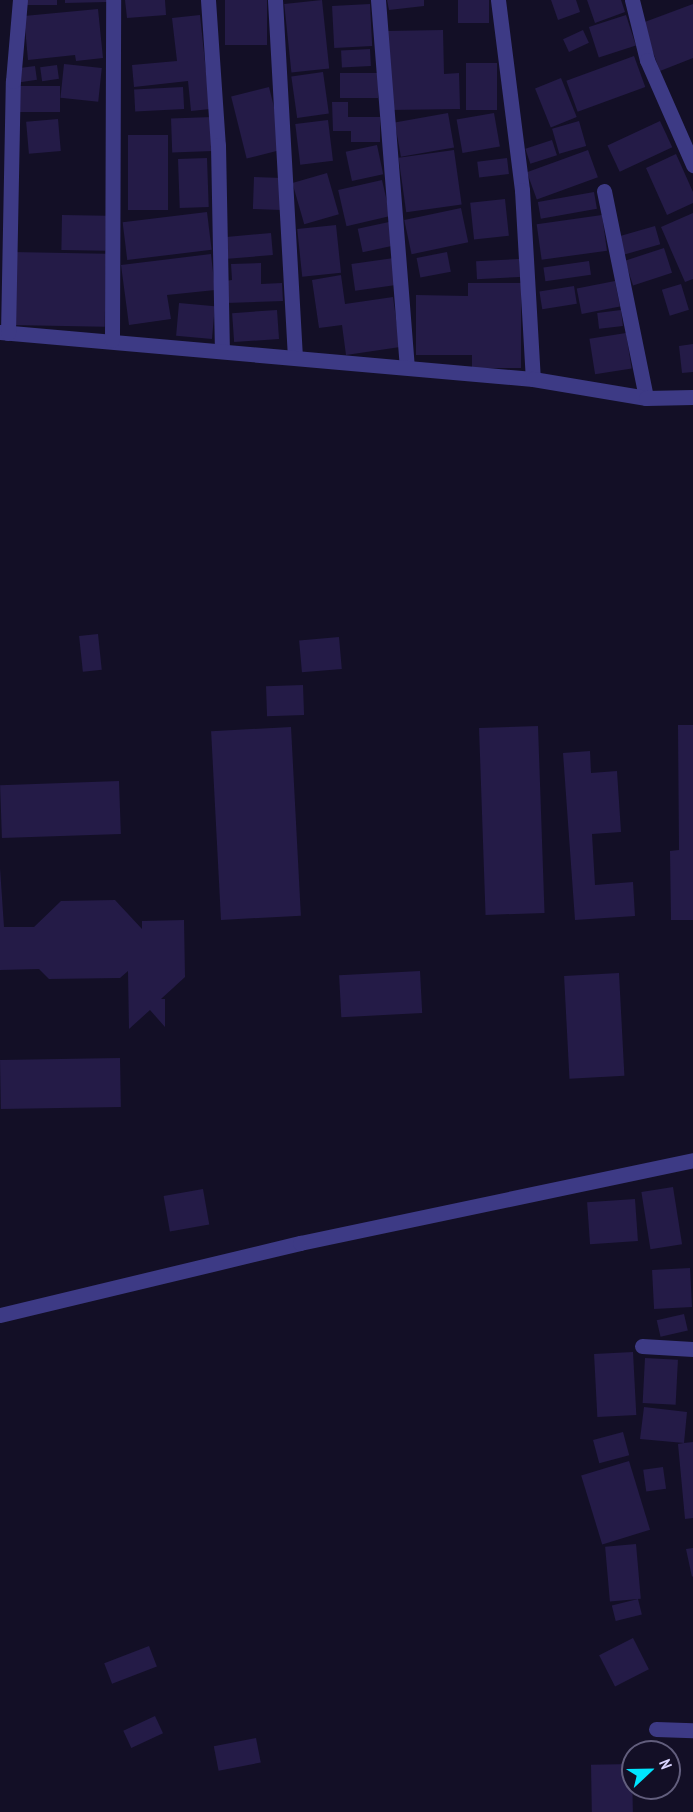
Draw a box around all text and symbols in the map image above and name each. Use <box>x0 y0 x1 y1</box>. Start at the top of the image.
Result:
north arrow <box>621 1740 681 1800</box>
text: N <box>655 1756 677 1772</box>

